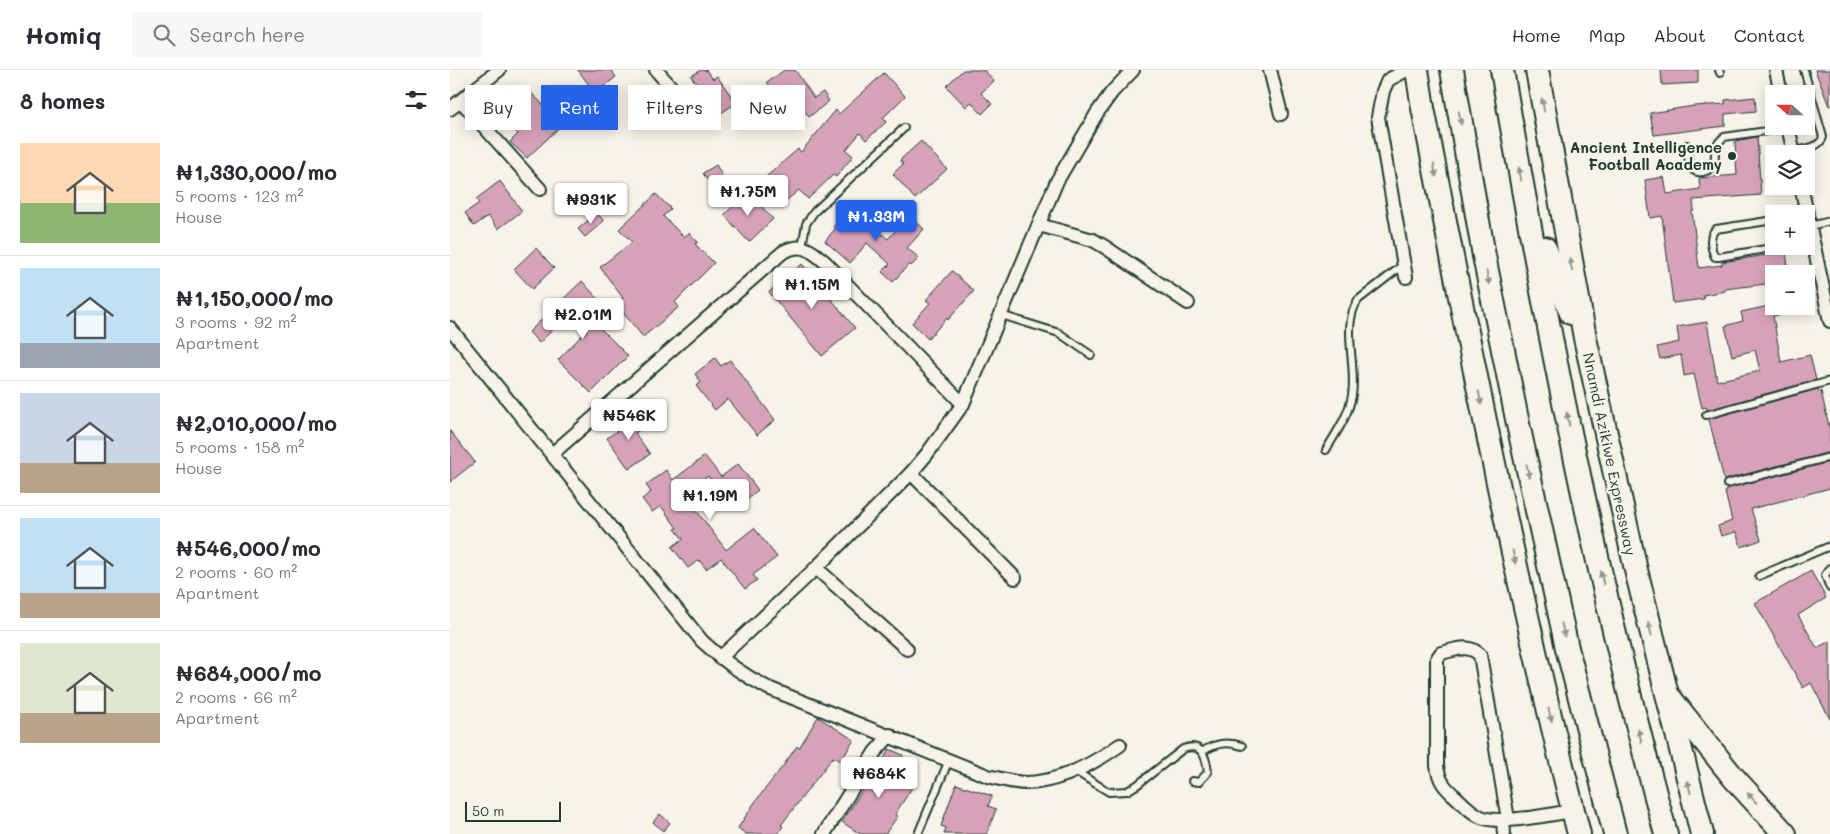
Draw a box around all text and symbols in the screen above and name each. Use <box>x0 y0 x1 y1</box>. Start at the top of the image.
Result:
search box <box>132 12 482 57</box>
text: Homiq <box>25 19 102 50</box>
icon: search <box>150 21 178 49</box>
text: Search here <box>190 22 305 47</box>
text: Home <box>1512 23 1561 47</box>
text: Map <box>1589 23 1625 47</box>
text: About <box>1653 23 1706 47</box>
text: Contact <box>1734 23 1805 47</box>
chip: Buy <box>465 85 531 130</box>
chip: Rent <box>541 85 618 130</box>
chip: Filters <box>628 85 721 130</box>
chip: New <box>731 85 805 130</box>
north arrow <box>1765 85 1815 135</box>
map controls <box>1765 85 1815 315</box>
icon: filters <box>402 86 430 114</box>
text: 8 homes <box>20 87 105 114</box>
one-way arrow <box>1539 97 1547 113</box>
one-way arrow <box>1457 110 1465 126</box>
place label: Ancient Intelligence Football Academy <box>1570 137 1722 174</box>
button: layers <box>1765 145 1815 195</box>
marker: Ancient Intelligence Football Academy <box>1726 150 1738 162</box>
text: ₦1,330,000/mo <box>175 158 337 185</box>
one-way arrow <box>1431 162 1439 178</box>
icon: home <box>60 163 120 223</box>
one-way arrow <box>1515 166 1523 182</box>
pin: ₦1.75M <box>707 174 789 217</box>
text: ₦1.75M <box>719 180 777 201</box>
pin: ₦931K <box>556 182 626 225</box>
text: 5 rooms · 123 m² <box>175 185 304 206</box>
text: ₦931K <box>565 188 617 209</box>
pin: ₦1.33M <box>835 200 917 242</box>
text: ₦1.33M <box>847 205 905 226</box>
button: + <box>1765 205 1815 255</box>
text: House <box>175 206 222 227</box>
one-way arrow <box>1567 257 1575 273</box>
button: − <box>1765 265 1815 315</box>
pin: ₦1.15M <box>771 268 853 310</box>
one-way arrow <box>1485 270 1493 286</box>
text: ₦1.15M <box>784 273 840 294</box>
text: ₦1,150,000/mo <box>175 284 333 311</box>
icon: home <box>60 288 120 348</box>
pin: ₦2.01M <box>542 298 624 340</box>
text: ₦2.01M <box>554 303 612 324</box>
text: 3 rooms · 92 m² <box>175 311 297 332</box>
text: Apartment <box>175 332 260 353</box>
street label: Nnamdi Azikiwe Expressway <box>1579 351 1641 557</box>
one-way arrow <box>1476 390 1484 405</box>
pin: ₦546K <box>594 398 664 441</box>
text: ₦546K <box>602 404 656 425</box>
text: ₦2,010,000/mo <box>175 409 337 436</box>
one-way arrow <box>1564 412 1572 427</box>
icon: home <box>60 413 120 473</box>
text: 5 rooms · 158 m² <box>175 436 304 457</box>
text: House <box>175 457 222 478</box>
one-way arrow <box>1524 464 1532 479</box>
pin: ₦1.19M <box>669 478 751 521</box>
text: ₦1.19M <box>682 484 738 505</box>
text: ₦546,000/mo <box>175 534 321 561</box>
icon: home <box>60 538 120 598</box>
one-way arrow <box>1510 549 1518 564</box>
text: 2 rooms · 60 m² <box>175 561 297 582</box>
one-way arrow <box>1598 571 1606 586</box>
text: Apartment <box>175 582 260 603</box>
one-way arrow <box>1646 622 1654 637</box>
one-way arrow <box>1559 623 1567 638</box>
text: ₦684,000/mo <box>175 659 322 686</box>
icon: home <box>60 663 120 723</box>
text: 2 rooms · 66 m² <box>175 686 297 707</box>
text: Apartment <box>175 707 260 728</box>
one-way arrow <box>1546 707 1554 722</box>
one-way arrow <box>1636 729 1644 744</box>
pin: ₦684K <box>844 756 914 799</box>
text: ₦684K <box>852 762 906 783</box>
one-way arrow <box>1685 779 1693 794</box>
one-way arrow <box>1746 792 1758 804</box>
scale bar <box>465 799 561 822</box>
text: 50 m <box>472 801 504 820</box>

